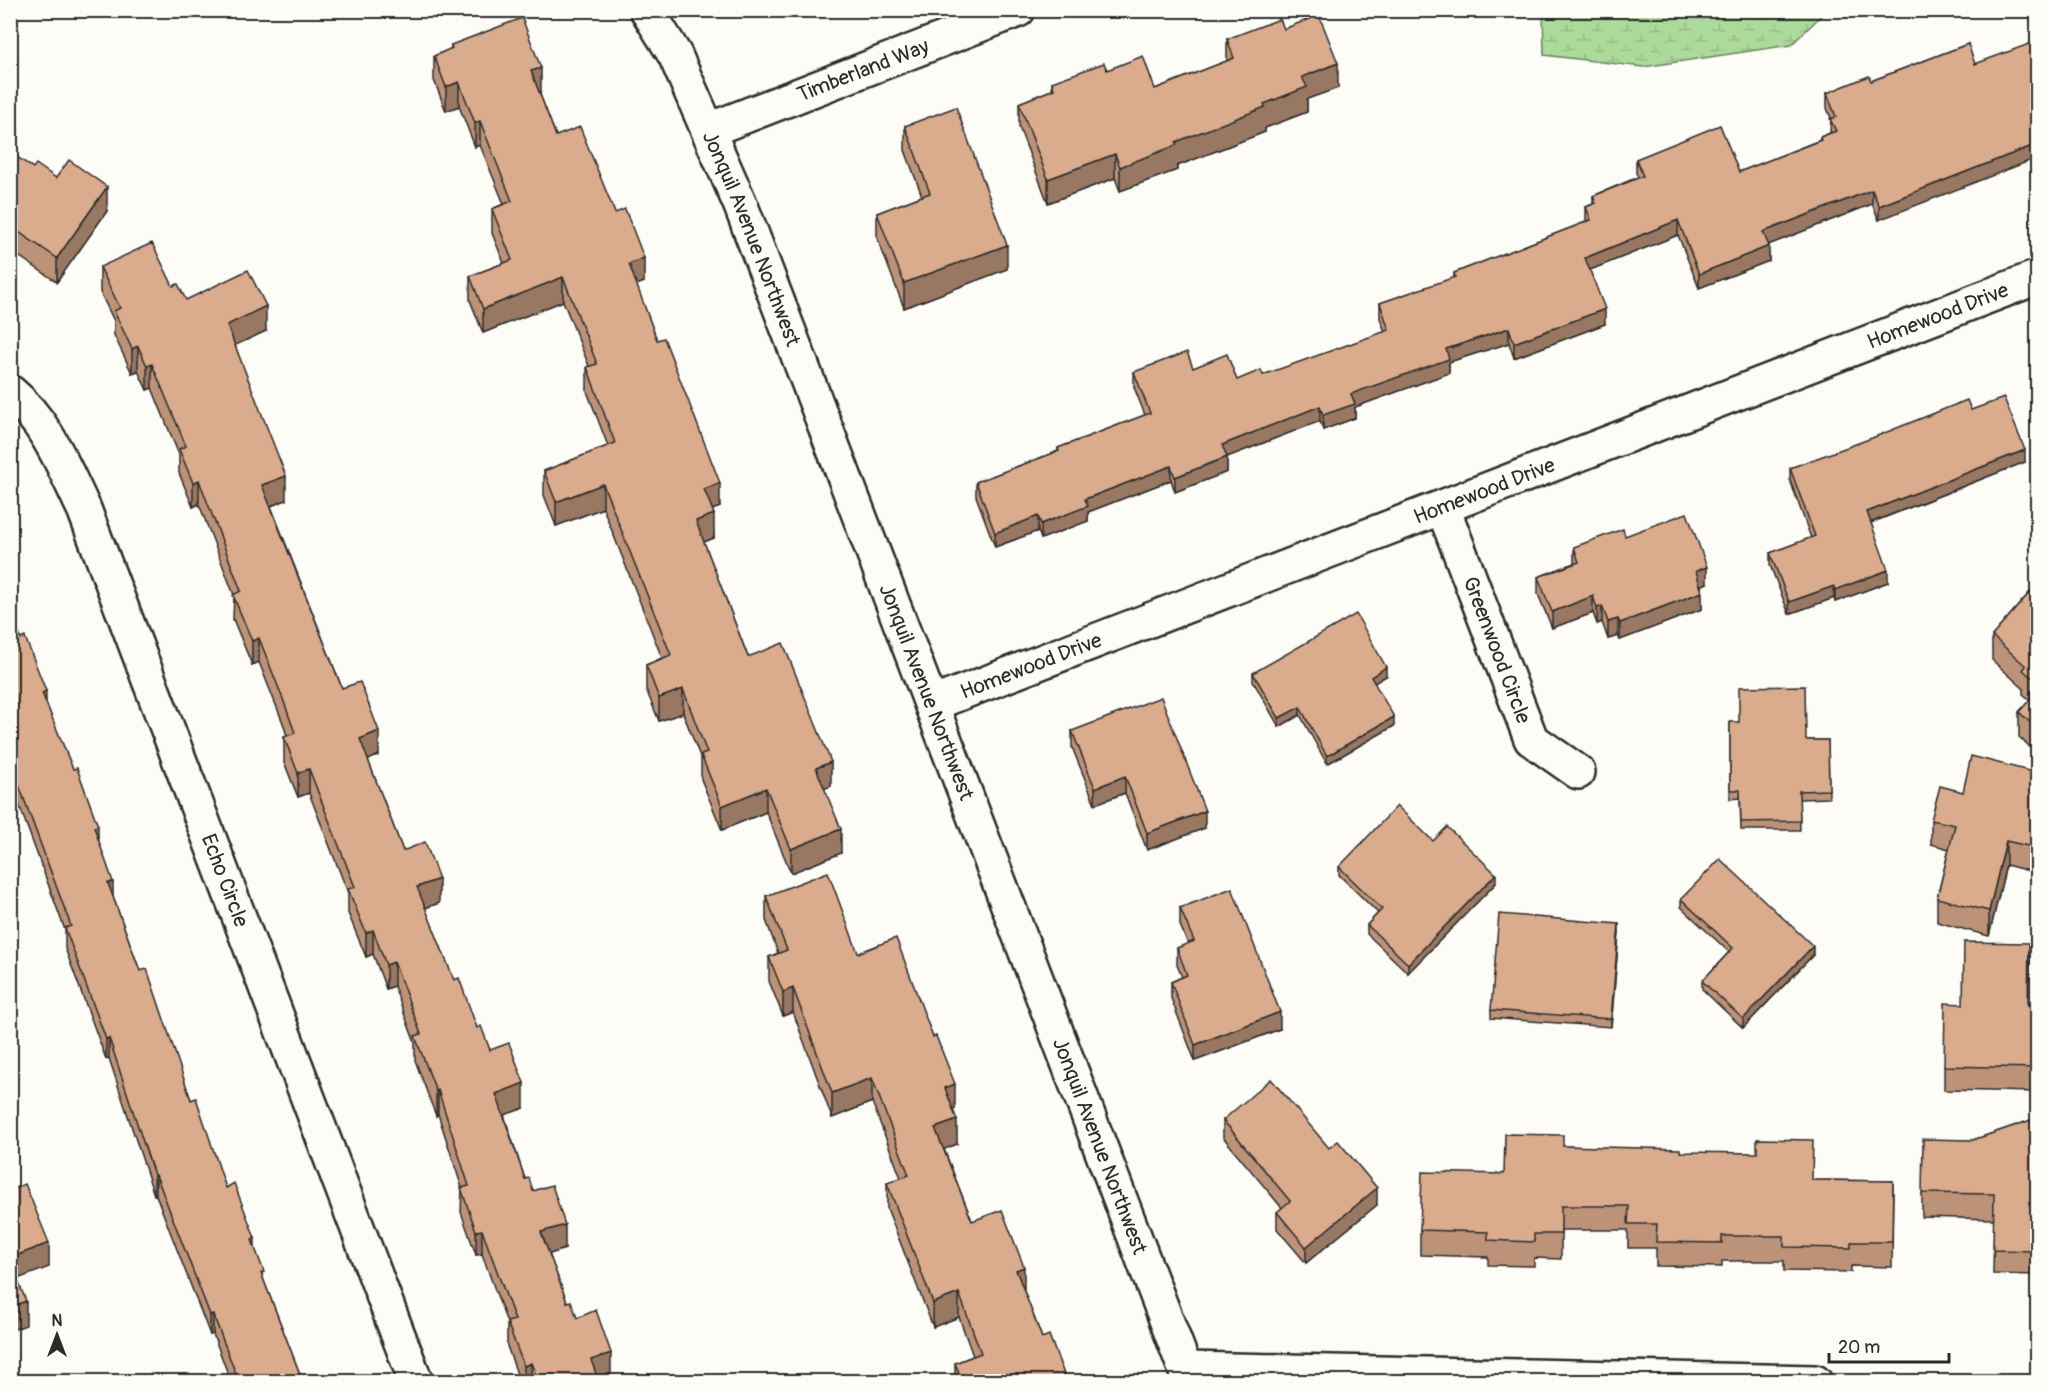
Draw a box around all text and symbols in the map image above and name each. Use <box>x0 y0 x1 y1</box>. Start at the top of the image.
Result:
street label: Timberland Way <box>793 33 933 109</box>
street label: Jonquil Avenue Northwest <box>696 127 806 351</box>
street label: Homewood Drive <box>1863 276 2013 356</box>
street label: Homewood Drive <box>1410 452 1560 531</box>
street label: Greenwood Circle <box>1456 573 1537 728</box>
street label: Jonquil Avenue Northwest <box>873 580 980 805</box>
street label: Homewood Drive <box>956 627 1106 706</box>
street label: Echo Circle <box>195 830 255 932</box>
street label: Jonquil Avenue Northwest <box>1046 1034 1153 1259</box>
north arrow <box>27 1305 87 1365</box>
text: N <box>52 1311 63 1331</box>
scale bar <box>1829 1326 1949 1364</box>
text: 20 m <box>1838 1336 1880 1359</box>

